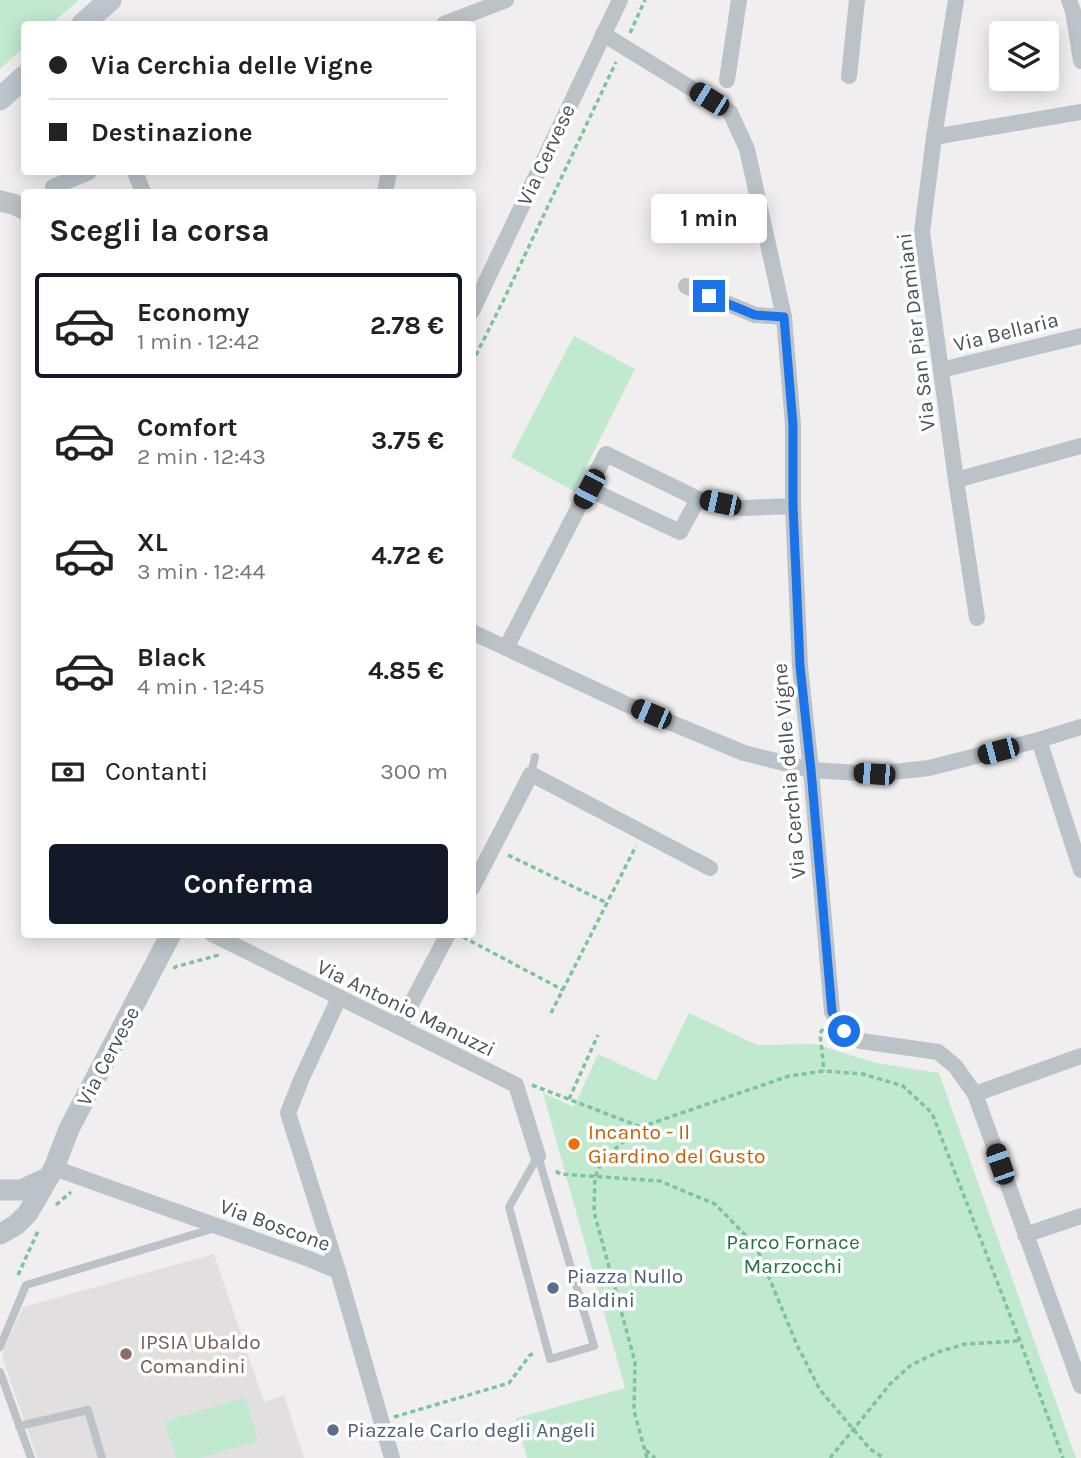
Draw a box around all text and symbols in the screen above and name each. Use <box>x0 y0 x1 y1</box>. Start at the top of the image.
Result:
map controls <box>989 21 1059 91</box>
button: layers <box>989 21 1059 91</box>
text: Via Cerchia delle Vigne <box>91 50 373 81</box>
car <box>686 79 733 119</box>
street label: Via Cervese <box>512 101 580 209</box>
text: Destinazione <box>91 117 253 148</box>
callout: 1 min <box>651 194 767 244</box>
text: 1 min <box>680 205 738 232</box>
text: Scegli la corsa <box>49 212 270 249</box>
street label: Via San Pier Damiani <box>892 231 940 433</box>
route end <box>693 280 725 312</box>
icon: car <box>53 294 116 357</box>
text: Economy <box>137 297 249 328</box>
street label: Via Bellaria <box>951 307 1061 357</box>
text: 2.78 € <box>370 310 444 341</box>
text: 1 min · 12:42 <box>137 328 260 355</box>
icon: car <box>53 409 116 472</box>
text: Comfort <box>137 412 238 443</box>
text: 3.75 € <box>371 425 444 456</box>
text: 2 min · 12:43 <box>137 443 266 470</box>
car <box>570 466 609 512</box>
car <box>698 488 743 518</box>
icon: car <box>53 524 116 587</box>
text: XL <box>137 527 168 558</box>
text: 4.72 € <box>371 540 444 571</box>
text: 3 min · 12:44 <box>137 558 265 585</box>
icon: car <box>53 639 116 702</box>
text: Black <box>137 642 206 673</box>
text: 4.85 € <box>368 655 444 686</box>
street label: Via Cerchia delle Vigne <box>768 662 810 880</box>
text: 4 min · 12:45 <box>137 673 265 700</box>
car <box>628 696 675 732</box>
car <box>975 735 1022 767</box>
icon: cash <box>49 753 87 791</box>
text: Contanti <box>105 756 208 787</box>
text: 300 m <box>380 758 448 785</box>
car <box>853 762 896 786</box>
button: Conferma <box>49 844 448 924</box>
street label: Via Antonio Manuzzi <box>313 954 499 1062</box>
street label: Via Cervese <box>72 1002 144 1110</box>
route start <box>828 1015 860 1047</box>
place label: Incanto - Il Giardino del Gusto <box>588 1120 766 1168</box>
marker: Incanto - Il Giardino del Gusto <box>566 1136 582 1152</box>
car <box>984 1141 1017 1187</box>
street label: Via Boscone <box>216 1194 334 1256</box>
park label: Parco Fornace Marzocchi <box>726 1230 860 1278</box>
place label: Piazza Nullo Baldini <box>567 1264 683 1312</box>
marker: Piazza Nullo Baldini <box>545 1280 561 1296</box>
place label: IPSIA Ubaldo Comandini <box>140 1330 261 1378</box>
marker: IPSIA Ubaldo Comandini <box>118 1346 134 1362</box>
place label: Piazzale Carlo degli Angeli <box>347 1418 596 1442</box>
marker: Piazzale Carlo degli Angeli <box>325 1422 341 1438</box>

